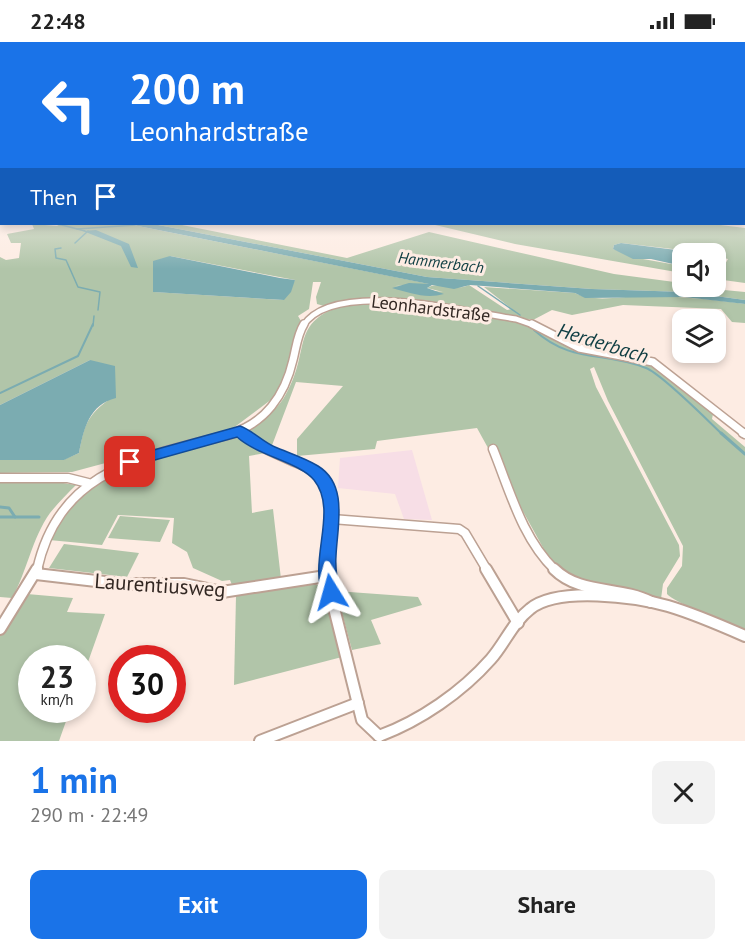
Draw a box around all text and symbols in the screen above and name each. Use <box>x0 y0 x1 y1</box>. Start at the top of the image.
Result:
text: 22:48 <box>30 7 86 35</box>
text: 200 m <box>129 61 245 116</box>
icon: left <box>30 66 108 144</box>
text: Leonhardstraße <box>129 114 309 148</box>
icon: arrive <box>89 180 122 213</box>
text: Then <box>30 183 77 211</box>
map controls <box>672 243 726 363</box>
button: sound <box>672 243 726 297</box>
water label: Hammerbach <box>397 247 485 277</box>
street label: Leonhardstraße <box>370 289 492 327</box>
button: layers <box>672 309 726 363</box>
water label: Herderbach <box>554 317 652 369</box>
pin <box>104 436 155 487</box>
icon: arrive <box>113 445 146 478</box>
position arrow <box>299 560 363 624</box>
street label: Laurentiusweg <box>94 567 226 603</box>
speed limit sign: 30 <box>108 645 186 723</box>
text: 23 <box>40 657 74 696</box>
text: km/h <box>41 690 73 709</box>
text: 1 min <box>30 756 118 803</box>
button: close <box>652 761 715 824</box>
text: 290 m · 22:49 <box>30 802 148 828</box>
button: Exit <box>30 870 367 939</box>
button: Share <box>379 870 715 939</box>

